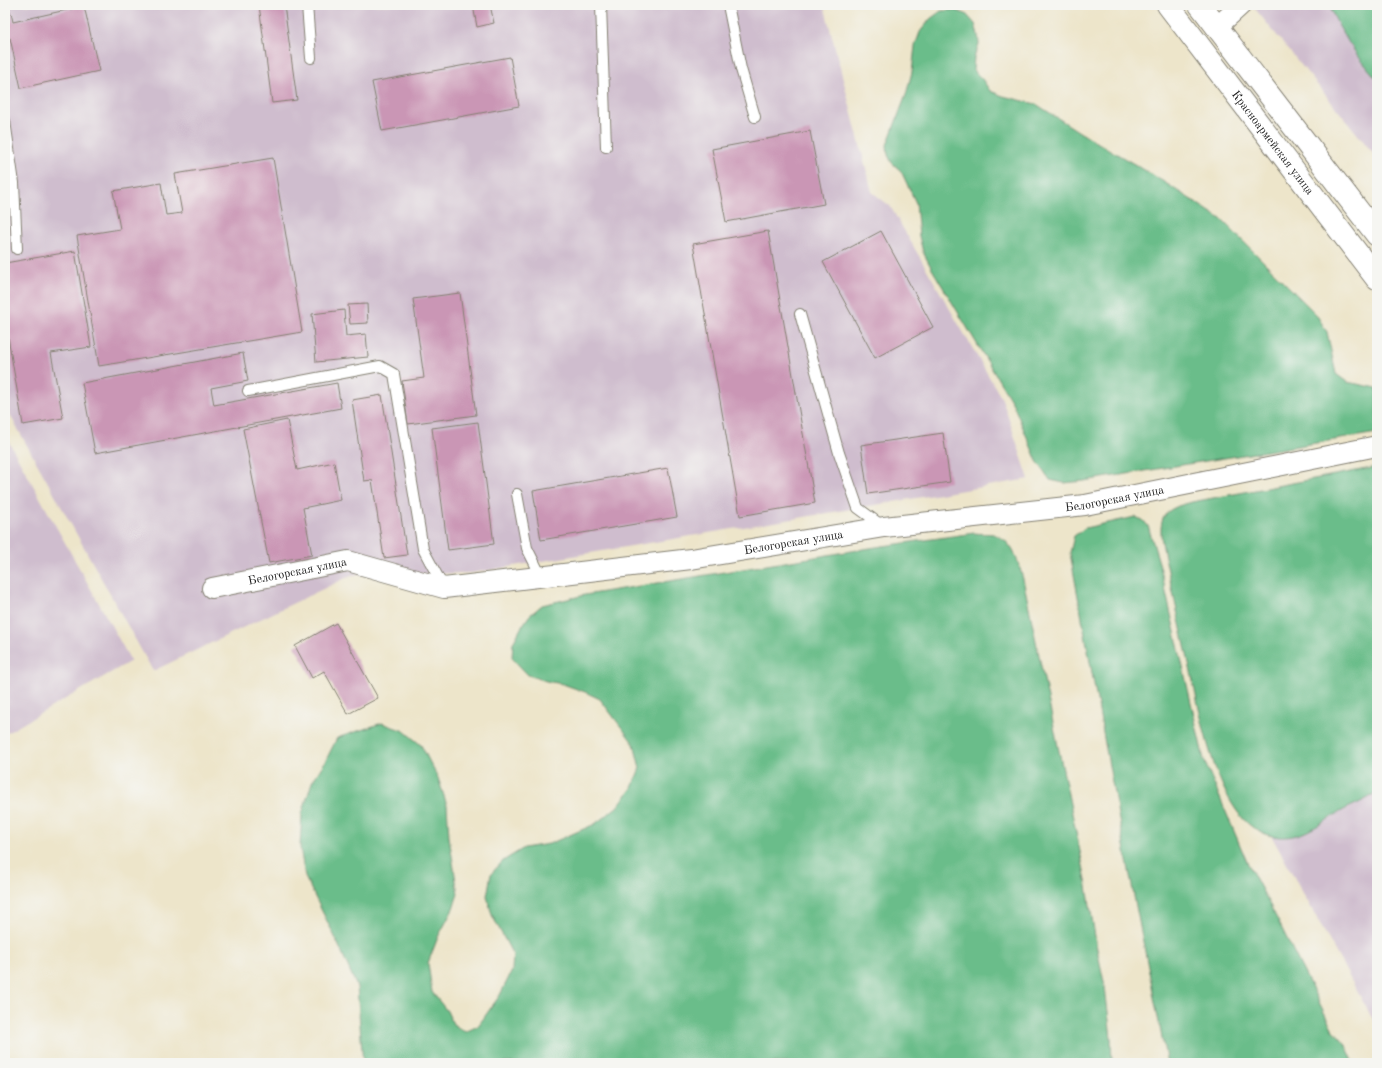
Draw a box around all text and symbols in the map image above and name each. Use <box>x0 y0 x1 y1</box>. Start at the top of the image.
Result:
street label: Красноармейская улица <box>1229 89 1316 197</box>
street label: Белогорская улица <box>1064 484 1165 514</box>
street label: Белогорская улица <box>743 529 844 557</box>
street label: Белогорская улица <box>247 556 348 588</box>

